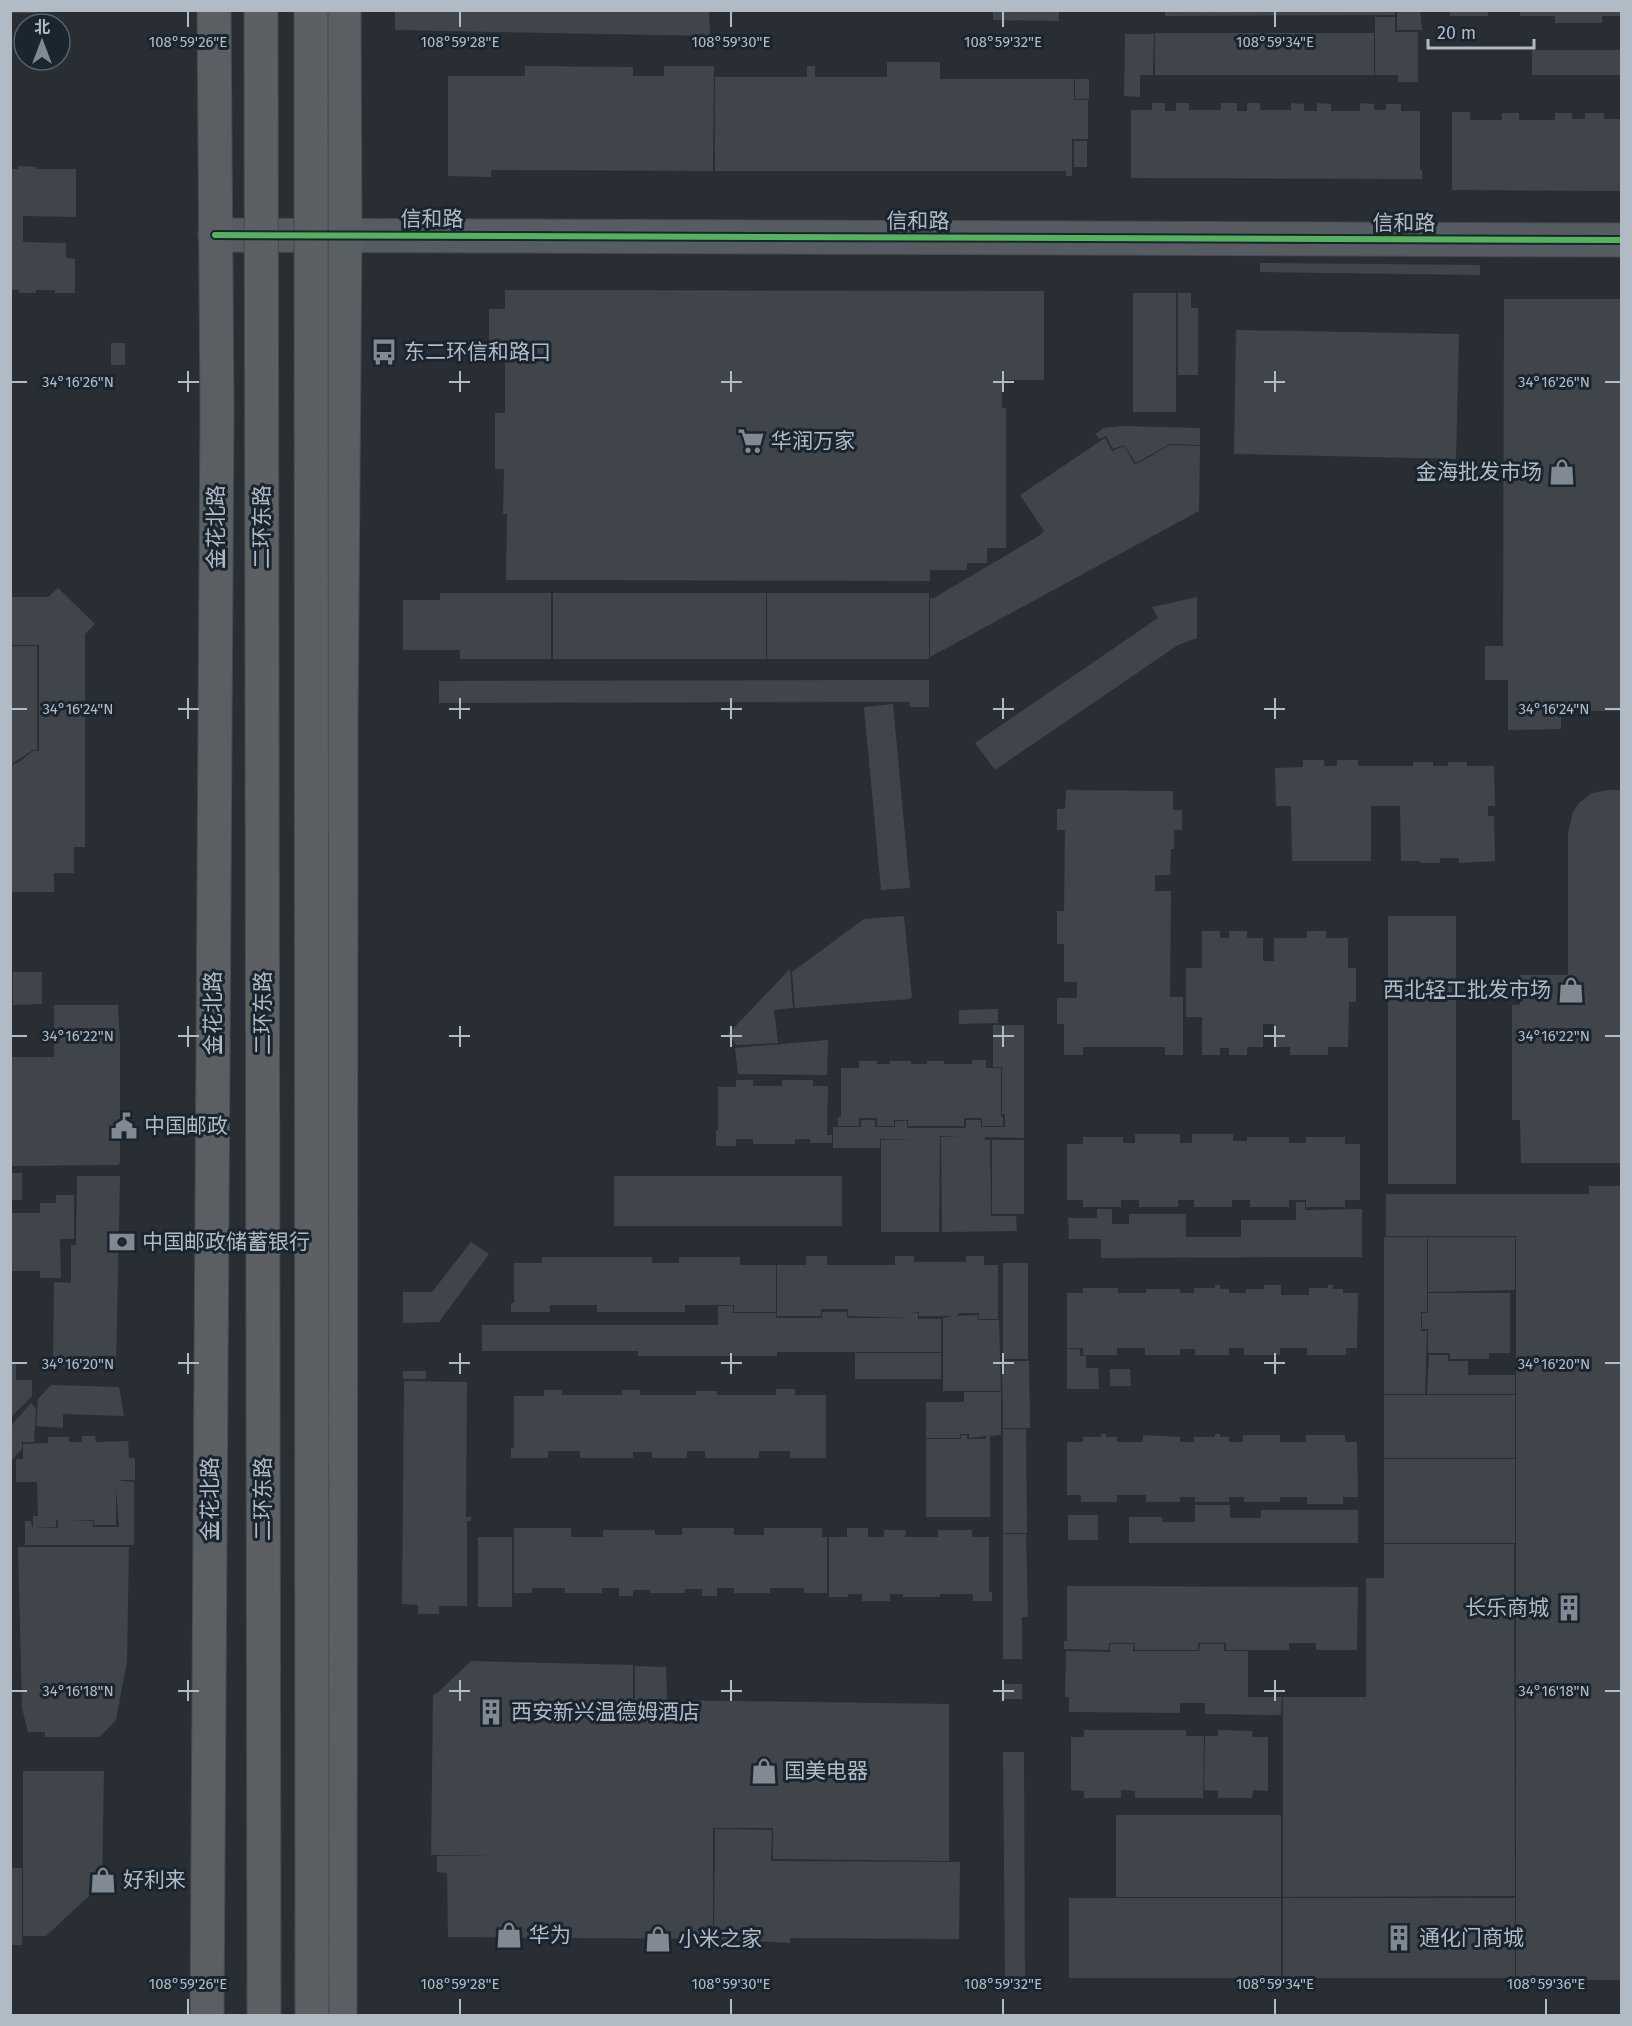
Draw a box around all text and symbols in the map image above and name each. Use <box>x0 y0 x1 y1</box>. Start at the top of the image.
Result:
north arrow <box>12 12 72 72</box>
scale bar <box>1428 12 1534 50</box>
text: 北 <box>34 18 50 37</box>
text: 20 m <box>1437 22 1476 44</box>
text: 108°59'26"E <box>149 33 227 51</box>
text: 108°59'28"E <box>421 33 499 51</box>
text: 108°59'30"E <box>691 33 771 51</box>
text: 108°59'32"E <box>964 33 1042 51</box>
text: 108°59'34"E <box>1236 33 1314 51</box>
street label: 信和路 <box>401 206 464 232</box>
street label: 信和路 <box>887 208 950 234</box>
street label: 信和路 <box>1373 210 1436 236</box>
bus stop icon: 东二环信和路口 <box>369 337 399 367</box>
place label: 东二环信和路口 <box>404 339 551 365</box>
text: 34°16'26"N <box>42 373 114 391</box>
text: 34°16'26"N <box>1518 373 1590 391</box>
supermarket icon: 华润万家 <box>736 426 766 456</box>
place label: 华润万家 <box>771 428 855 454</box>
shop icon: 金海批发市场 <box>1547 457 1577 487</box>
place label: 金海批发市场 <box>1416 459 1542 485</box>
street label: 金花北路 <box>203 485 229 569</box>
street label: 二环东路 <box>249 485 275 569</box>
text: 34°16'24"N <box>42 700 114 718</box>
text: 34°16'24"N <box>1518 700 1590 718</box>
street label: 金花北路 <box>200 971 226 1055</box>
street label: 二环东路 <box>250 971 276 1055</box>
shop icon: 西北轻工批发市场 <box>1556 975 1586 1005</box>
place label: 西北轻工批发市场 <box>1383 977 1551 1003</box>
text: 34°16'22"N <box>42 1027 114 1045</box>
text: 34°16'22"N <box>1518 1027 1590 1045</box>
public building icon: 中国邮政 <box>109 1111 139 1141</box>
place label: 中国邮政 <box>144 1113 228 1139</box>
bank icon: 中国邮政储蓄银行 <box>107 1227 137 1257</box>
place label: 中国邮政储蓄银行 <box>142 1229 310 1255</box>
text: 34°16'20"N <box>42 1355 114 1373</box>
text: 34°16'20"N <box>1518 1355 1590 1373</box>
street label: 金花北路 <box>197 1457 223 1541</box>
street label: 二环东路 <box>250 1457 276 1541</box>
building icon: 长乐商城 <box>1554 1593 1584 1623</box>
place label: 长乐商城 <box>1465 1595 1549 1621</box>
text: 34°16'18"N <box>42 1682 114 1700</box>
text: 34°16'18"N <box>1518 1682 1590 1700</box>
building icon: 西安新兴温德姆酒店 <box>476 1697 506 1727</box>
place label: 西安新兴温德姆酒店 <box>511 1699 700 1725</box>
shop icon: 国美电器 <box>749 1756 779 1786</box>
place label: 国美电器 <box>784 1758 868 1784</box>
shop icon: 好利来 <box>88 1865 118 1895</box>
place label: 好利来 <box>123 1867 186 1893</box>
shop icon: 华为 <box>494 1920 524 1950</box>
place label: 华为 <box>529 1922 571 1948</box>
building icon: 通化门商城 <box>1384 1923 1414 1953</box>
shop icon: 小米之家 <box>643 1924 673 1954</box>
place label: 通化门商城 <box>1419 1925 1524 1951</box>
place label: 小米之家 <box>678 1926 762 1952</box>
text: 108°59'26"E <box>149 1975 227 1993</box>
text: 108°59'28"E <box>421 1975 499 1993</box>
text: 108°59'30"E <box>691 1975 771 1993</box>
text: 108°59'32"E <box>964 1975 1042 1993</box>
text: 108°59'34"E <box>1236 1975 1314 1993</box>
text: 108°59'36"E <box>1507 1975 1585 1993</box>

